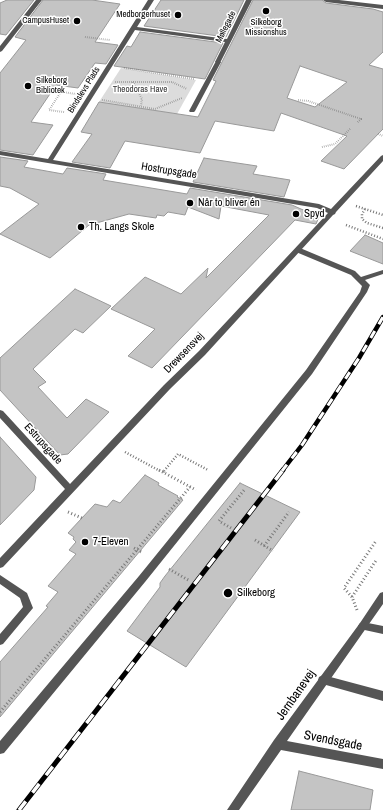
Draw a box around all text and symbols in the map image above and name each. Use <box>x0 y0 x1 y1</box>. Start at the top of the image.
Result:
marker: Silkeborg Missionshus <box>261 6 271 16</box>
street label: Møllegade <box>213 9 239 45</box>
place label: Medborgerhuset <box>116 10 170 20</box>
marker: Medborgerhuset <box>173 10 183 20</box>
place label: CampusHuset <box>22 16 69 26</box>
marker: CampusHuset <box>72 16 82 26</box>
place label: Silkeborg Missionshus <box>245 18 287 39</box>
street label: Bindslevs Plads <box>66 65 102 115</box>
place label: Silkeborg Bibliotek <box>36 76 67 97</box>
marker: Silkeborg Bibliotek <box>23 81 33 91</box>
park label: Theodoras Have <box>113 85 167 95</box>
street label: Hostrupsgade <box>140 160 198 182</box>
place label: Når to bliver én <box>198 196 260 210</box>
marker: Når to bliver én <box>185 198 195 208</box>
place label: Spyd <box>304 207 325 221</box>
marker: Spyd <box>291 209 301 219</box>
place label: Th. Langs Skole <box>89 220 154 234</box>
marker: Th. Langs Skole <box>76 222 86 232</box>
street label: Drewsensvej <box>161 330 207 376</box>
street label: Estrupsgade <box>21 421 65 467</box>
place label: 7-Eleven <box>93 535 129 549</box>
marker: 7-Eleven <box>80 537 90 547</box>
place label: Silkeborg <box>237 586 275 600</box>
marker: Silkeborg <box>222 587 234 599</box>
street label: Jernbanevej <box>273 667 319 723</box>
street label: Svendsgade <box>302 728 364 754</box>

